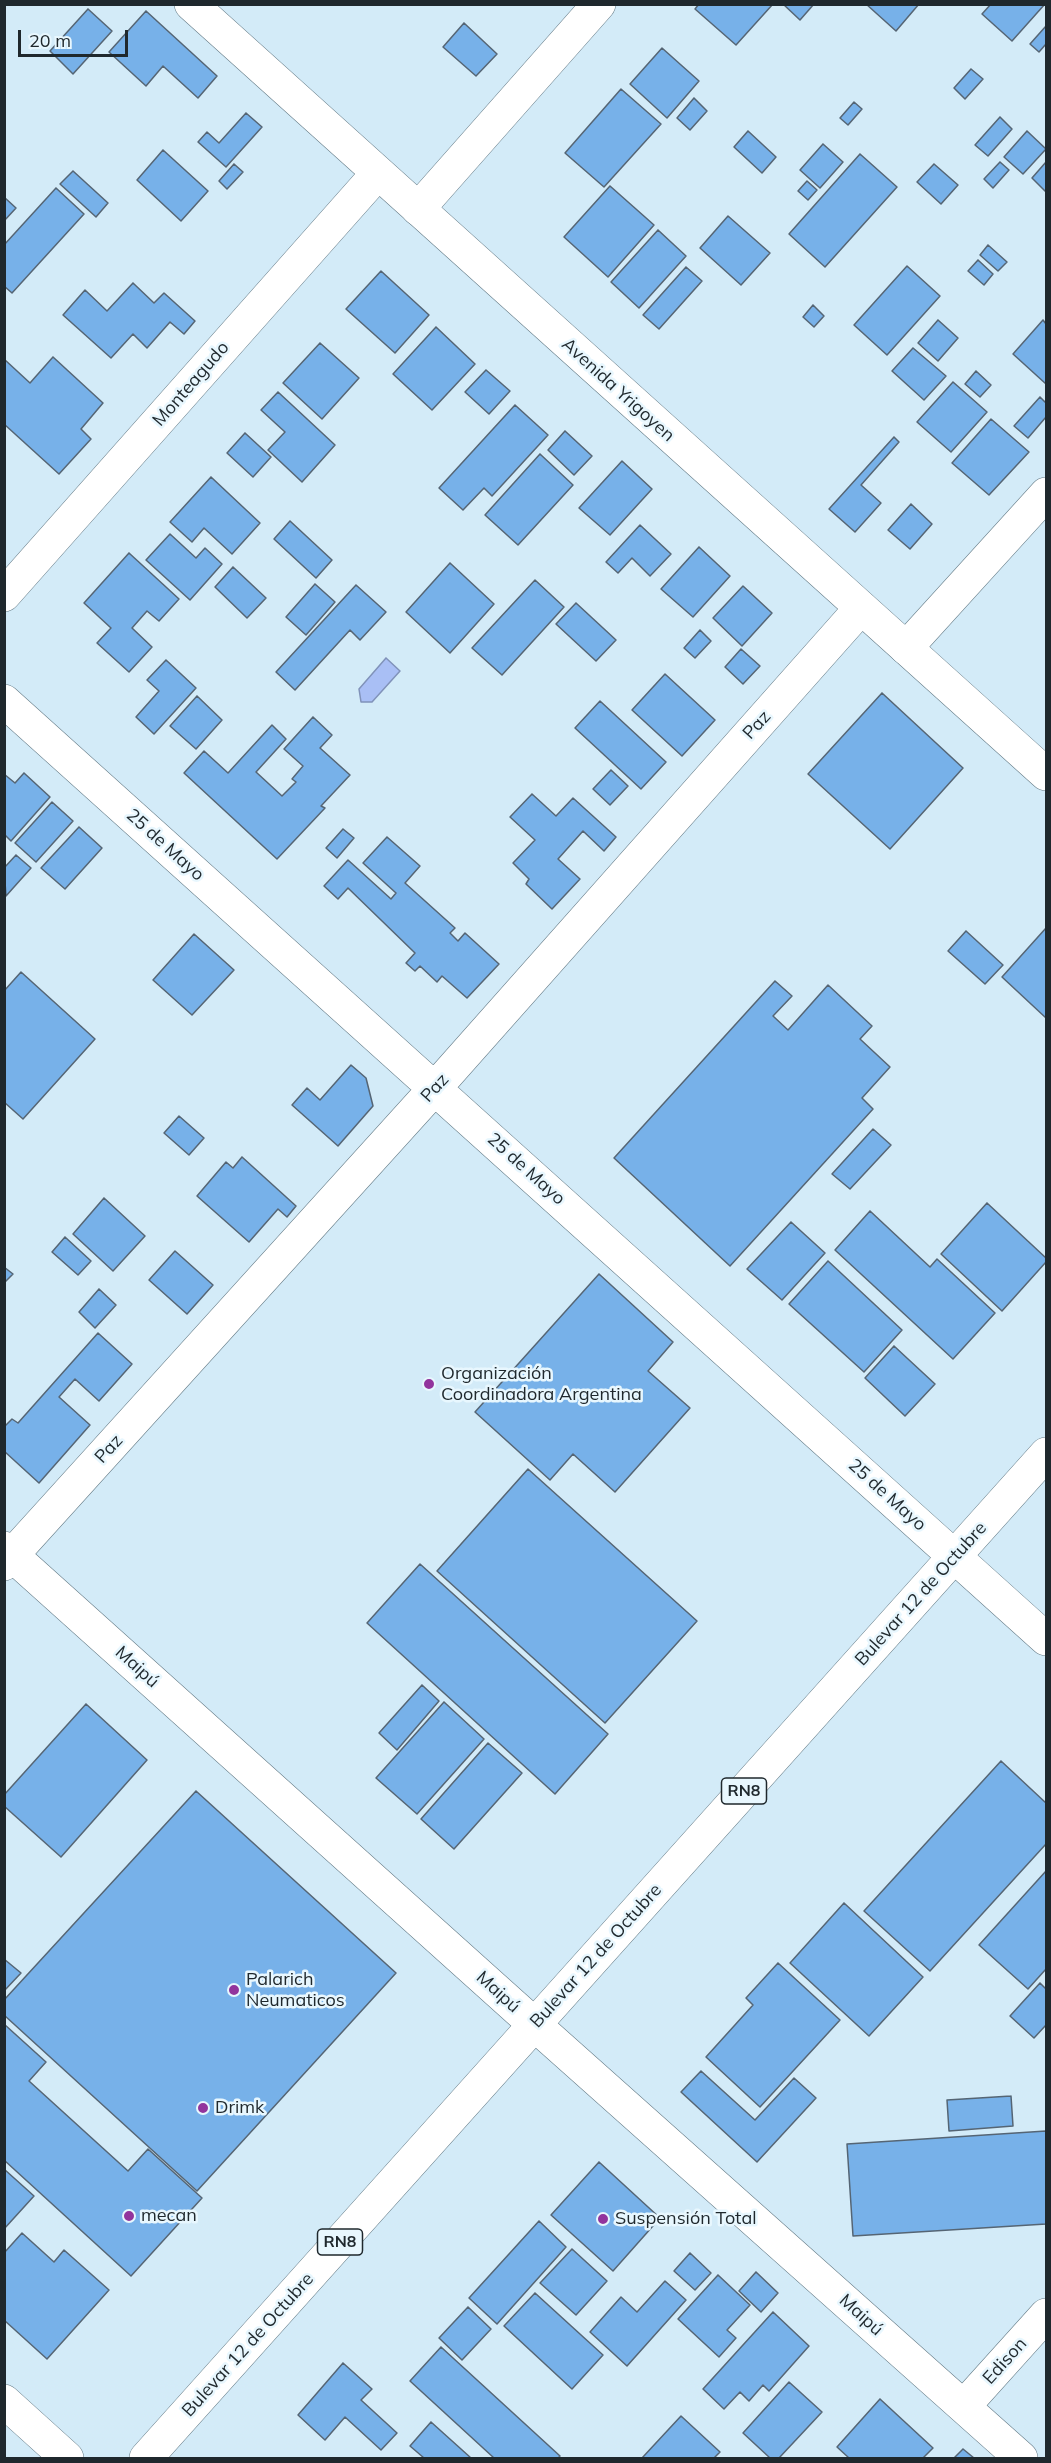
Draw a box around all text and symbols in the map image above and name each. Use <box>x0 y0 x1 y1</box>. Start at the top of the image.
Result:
scale bar <box>21 18 130 56</box>
text: 20 m <box>29 29 71 52</box>
street label: Avenida Yrigoyen <box>557 334 679 446</box>
street label: Monteagudo <box>148 337 234 431</box>
street label: Paz <box>738 706 776 744</box>
street label: 25 de Mayo <box>122 804 208 886</box>
street label: Paz <box>416 1069 454 1107</box>
street label: 25 de Mayo <box>483 1128 569 1210</box>
place label: Organización Coordinadora Argentina <box>441 1363 642 1406</box>
marker: Organización Coordinadora Argentina <box>422 1377 436 1391</box>
street label: Paz <box>90 1430 128 1468</box>
street label: 25 de Mayo <box>844 1454 930 1536</box>
street label: Bulevar 12 de Octubre <box>851 1518 991 1670</box>
street label: Maipú <box>111 1642 163 1692</box>
road number: RN8 <box>722 1778 766 1804</box>
street label: Bulevar 12 de Octubre <box>526 1880 666 2032</box>
street label: Maipú <box>472 1967 524 2017</box>
place label: Palarich Neumaticos <box>246 1969 345 2012</box>
marker: Palarich Neumaticos <box>227 1983 241 1997</box>
place label: Drimk <box>215 2097 264 2119</box>
marker: Drimk <box>196 2101 210 2115</box>
place label: mecan <box>141 2205 197 2227</box>
place label: Suspensión Total <box>615 2208 756 2230</box>
marker: mecan <box>122 2209 136 2223</box>
marker: Suspensión Total <box>596 2212 610 2226</box>
road number: RN8 <box>318 2229 362 2255</box>
street label: Bulevar 12 de Octubre <box>178 2269 318 2421</box>
street label: Maipú <box>835 2290 887 2340</box>
street label: Edison <box>978 2333 1032 2389</box>

